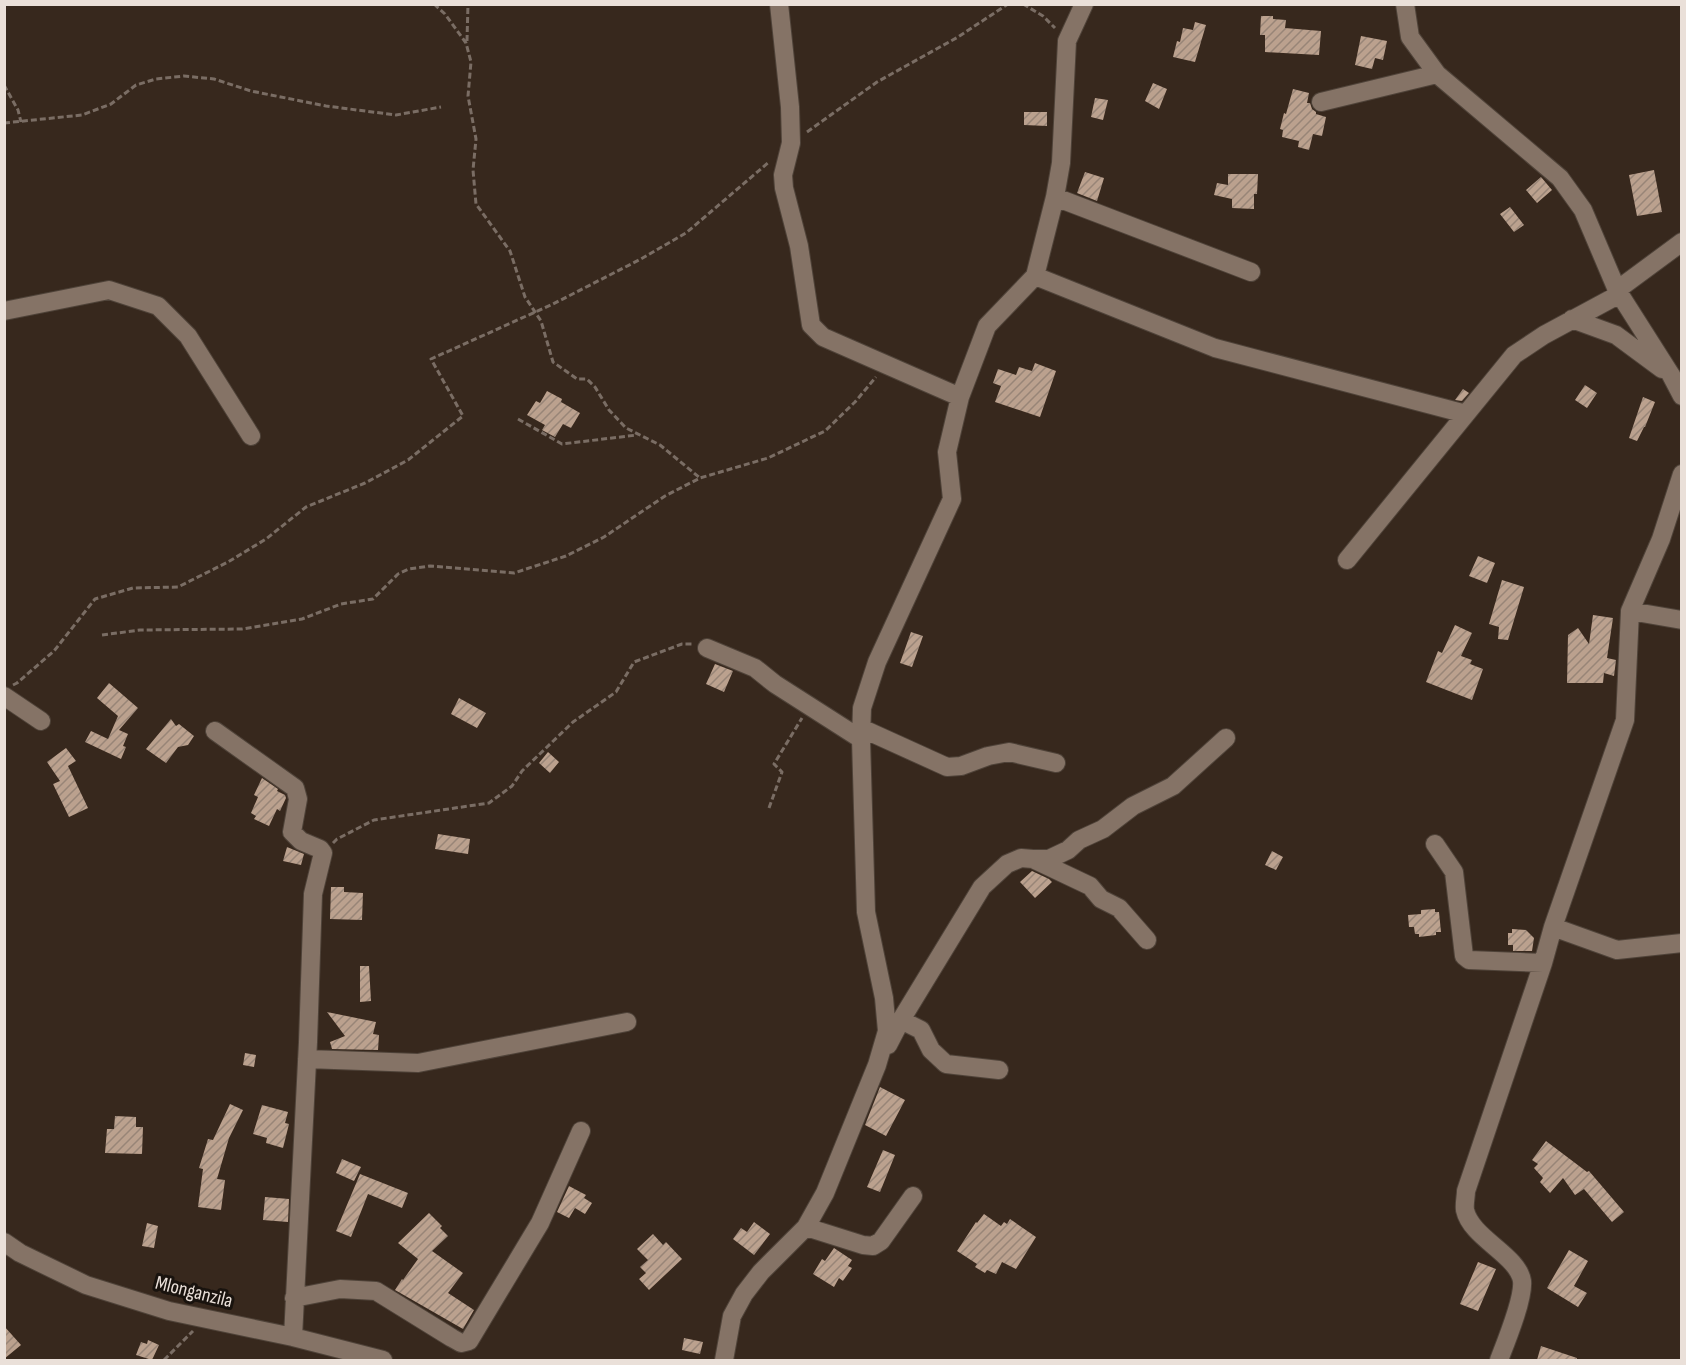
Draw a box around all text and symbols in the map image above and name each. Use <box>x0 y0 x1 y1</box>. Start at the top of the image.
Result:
street label: Mlonganzila <box>153 1271 235 1313</box>

